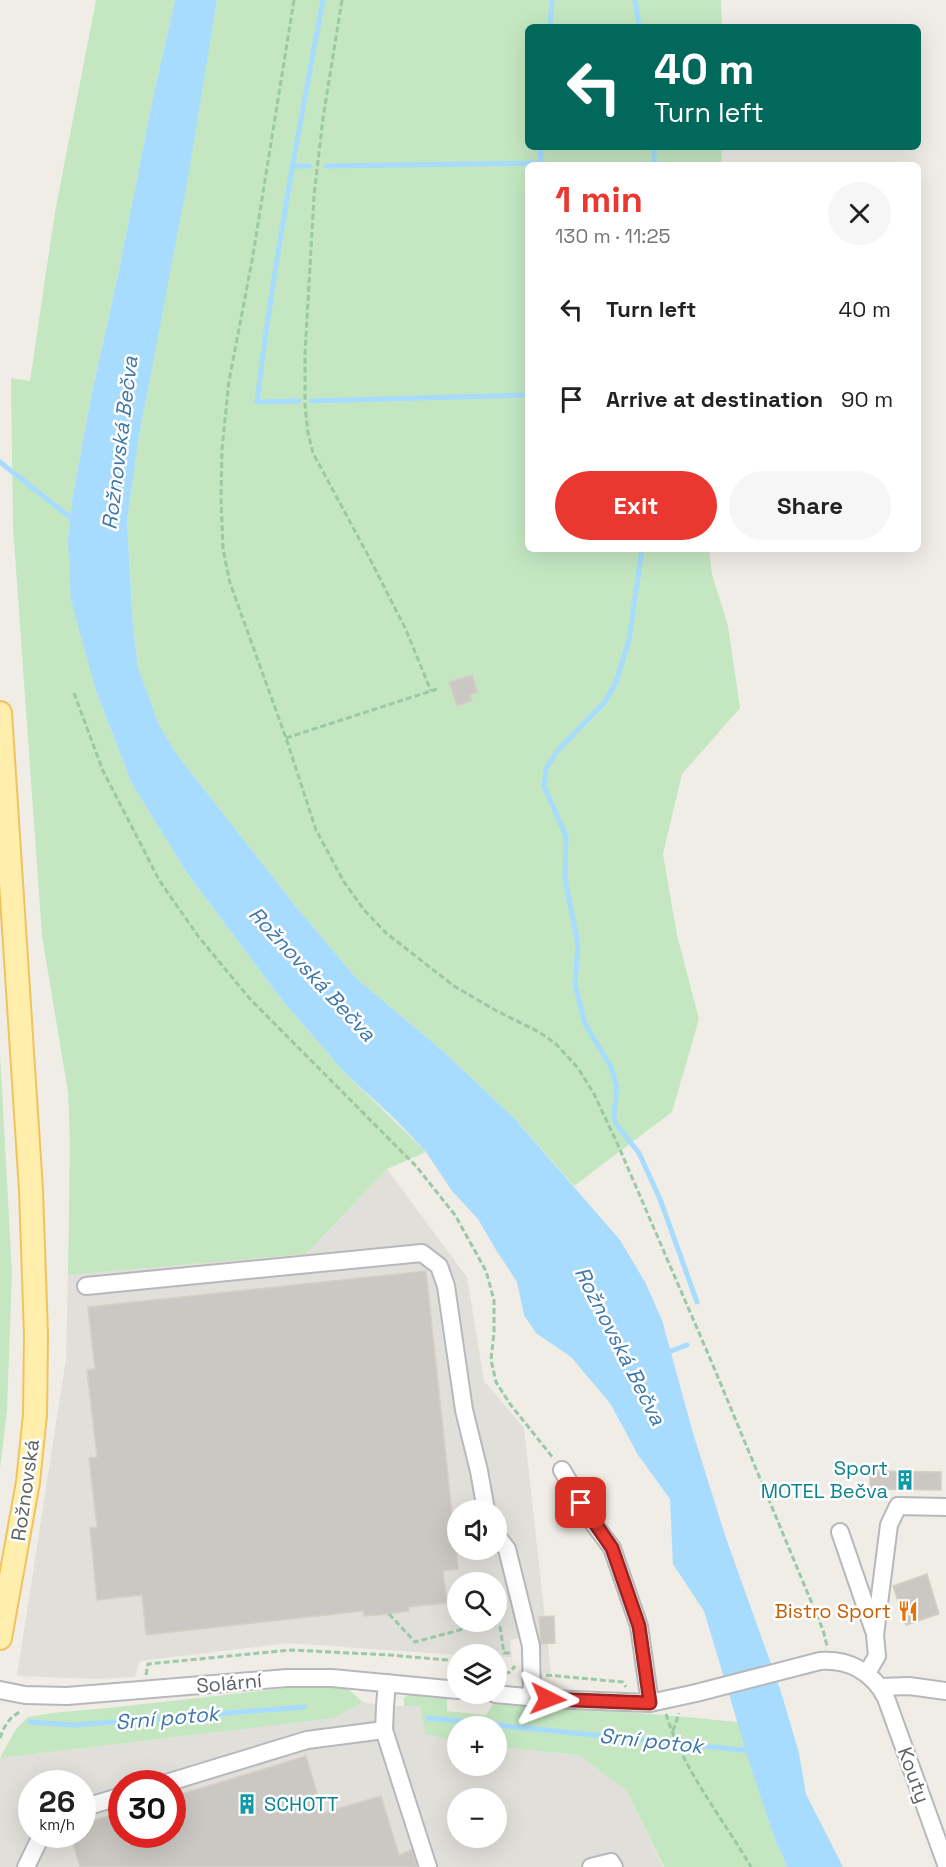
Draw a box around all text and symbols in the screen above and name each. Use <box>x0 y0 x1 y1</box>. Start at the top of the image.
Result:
text: 40 m <box>654 43 754 96</box>
icon: left <box>555 48 633 126</box>
text: Turn left <box>654 95 764 130</box>
text: 1 min <box>555 177 643 223</box>
button: close <box>828 182 891 245</box>
text: 130 m · 11:25 <box>555 223 670 249</box>
icon: left <box>555 293 588 326</box>
text: Turn left <box>606 295 696 323</box>
text: 40 m <box>839 295 891 323</box>
water label: Rožnovská Bečva <box>95 354 144 531</box>
icon: arrive <box>555 383 588 416</box>
text: Arrive at destination <box>606 385 823 413</box>
text: 90 m <box>841 385 893 413</box>
button: Exit <box>555 471 717 540</box>
button: Share <box>729 471 891 540</box>
water label: Rožnovská Bečva <box>243 901 382 1047</box>
water label: Rožnovská Bečva <box>569 1262 672 1430</box>
street label: Rožnovská <box>5 1438 45 1542</box>
place label: Sport MOTEL Bečva <box>761 1455 888 1504</box>
building icon: Sport MOTEL Bečva <box>893 1468 917 1492</box>
pin <box>555 1477 606 1528</box>
icon: arrive <box>564 1486 597 1519</box>
map controls <box>447 1500 507 1848</box>
button: sound <box>447 1500 507 1560</box>
button: search <box>447 1572 507 1632</box>
place label: Bistro Sport <box>774 1598 891 1624</box>
restaurant icon: Bistro Sport <box>896 1599 920 1623</box>
button: layers <box>447 1644 507 1704</box>
street label: Solární <box>195 1667 263 1699</box>
position arrow <box>516 1667 580 1731</box>
water label: Srní potok <box>114 1699 223 1735</box>
button: + <box>447 1716 507 1776</box>
water label: Srní potok <box>598 1722 707 1760</box>
street label: Kouty <box>892 1743 936 1807</box>
speed limit sign: 30 <box>108 1770 186 1848</box>
text: 26 <box>39 1782 75 1821</box>
button: − <box>447 1788 507 1848</box>
place label: SCHOTT <box>264 1791 339 1817</box>
building icon: SCHOTT <box>235 1792 259 1816</box>
text: km/h <box>39 1815 75 1834</box>

